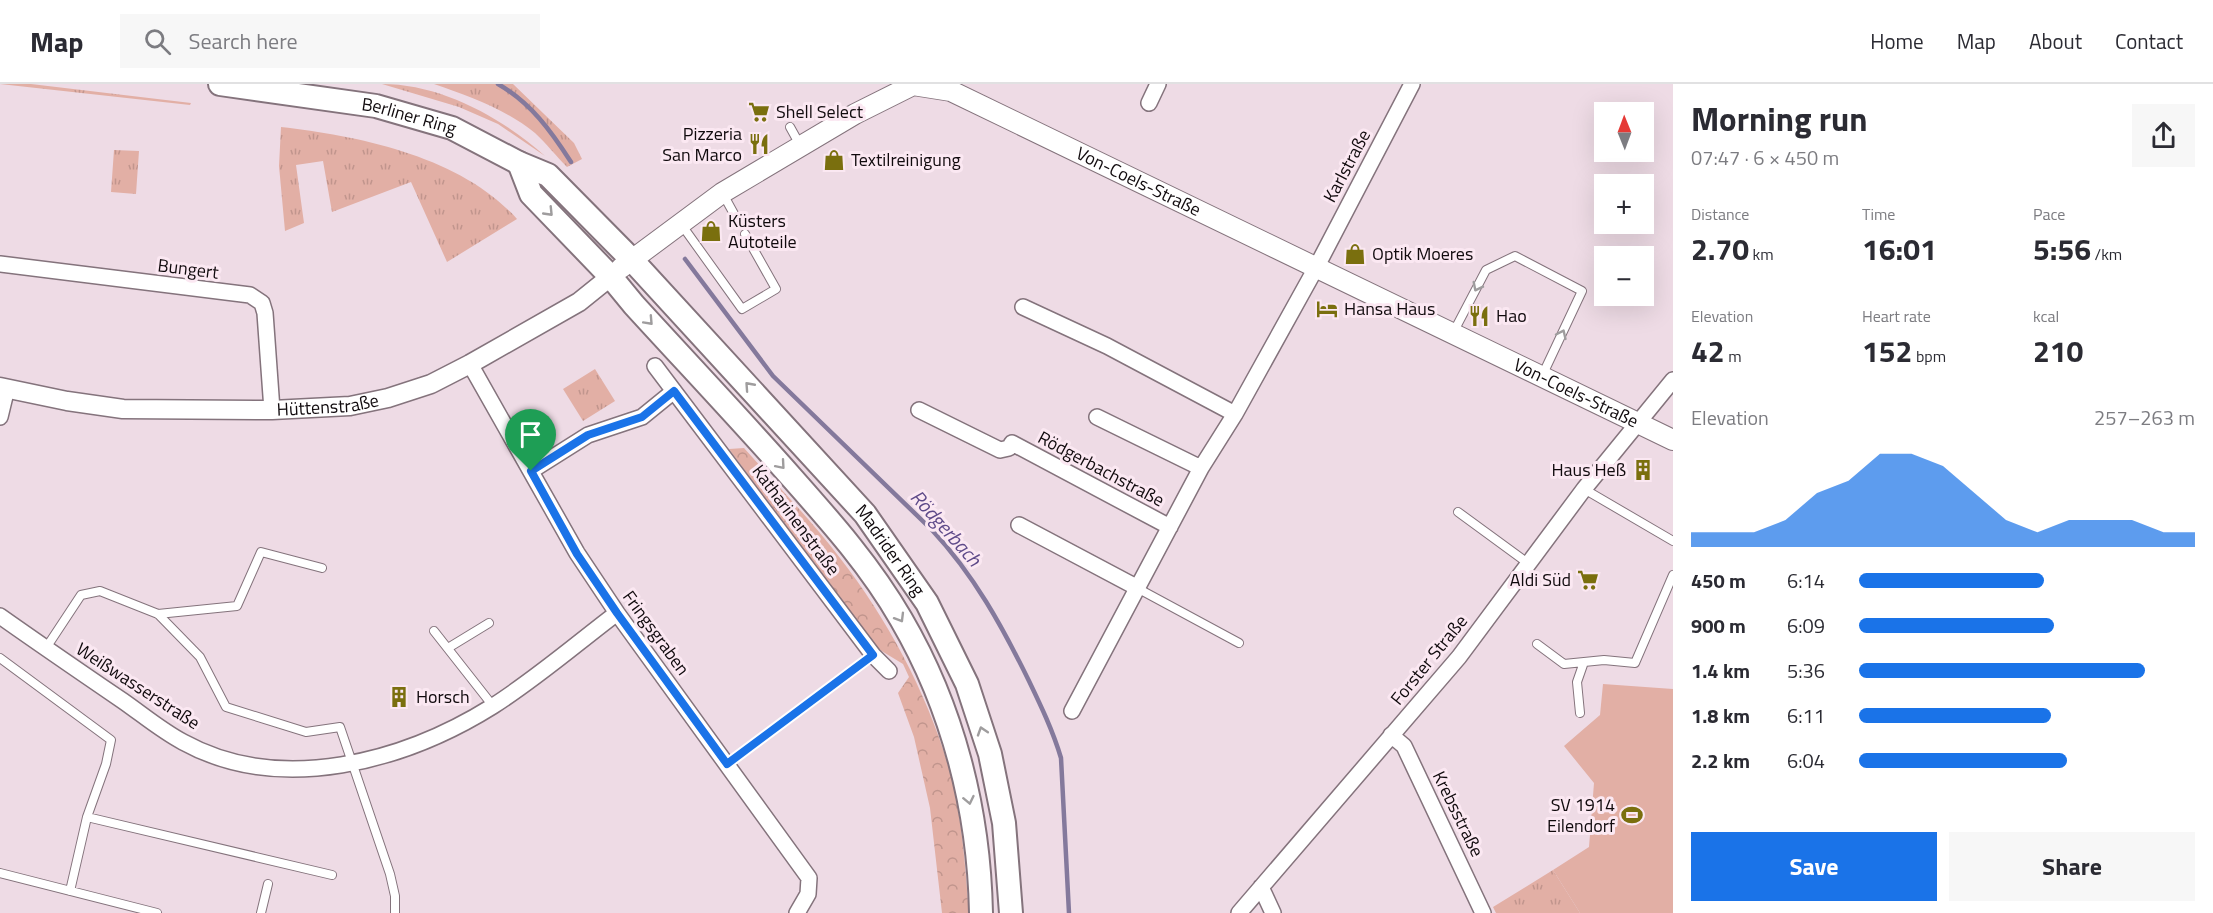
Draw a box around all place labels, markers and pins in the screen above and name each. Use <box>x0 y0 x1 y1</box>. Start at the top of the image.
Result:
place label: Shell Select <box>776 98 864 125</box>
supermarket icon: Shell Select <box>747 100 771 124</box>
place label: Pizzeria San Marco <box>662 120 742 168</box>
restaurant icon: Pizzeria San Marco <box>747 132 771 156</box>
place label: Textilreinigung <box>851 146 961 173</box>
shop icon: Textilreinigung <box>822 148 846 172</box>
place label: Küsters Autoteile <box>728 207 797 255</box>
shop icon: Küsters Autoteile <box>699 219 723 243</box>
place label: Optik Moeres <box>1372 240 1473 267</box>
shop icon: Optik Moeres <box>1343 242 1367 266</box>
place label: Hansa Haus <box>1344 295 1435 322</box>
hotel icon: Hansa Haus <box>1315 297 1339 321</box>
place label: Hao <box>1496 302 1527 329</box>
restaurant icon: Hao <box>1467 304 1491 328</box>
pin <box>505 409 556 471</box>
place label: Haus Heß <box>1551 456 1626 483</box>
building icon: Haus Heß <box>1631 458 1655 482</box>
place label: Aldi Süd <box>1510 566 1571 593</box>
supermarket icon: Aldi Süd <box>1576 568 1600 592</box>
place label: Horsch <box>416 683 470 710</box>
building icon: Horsch <box>387 685 411 709</box>
place label: SV 1914 Eilendorf <box>1547 791 1615 839</box>
sports icon: SV 1914 Eilendorf <box>1620 803 1644 827</box>

